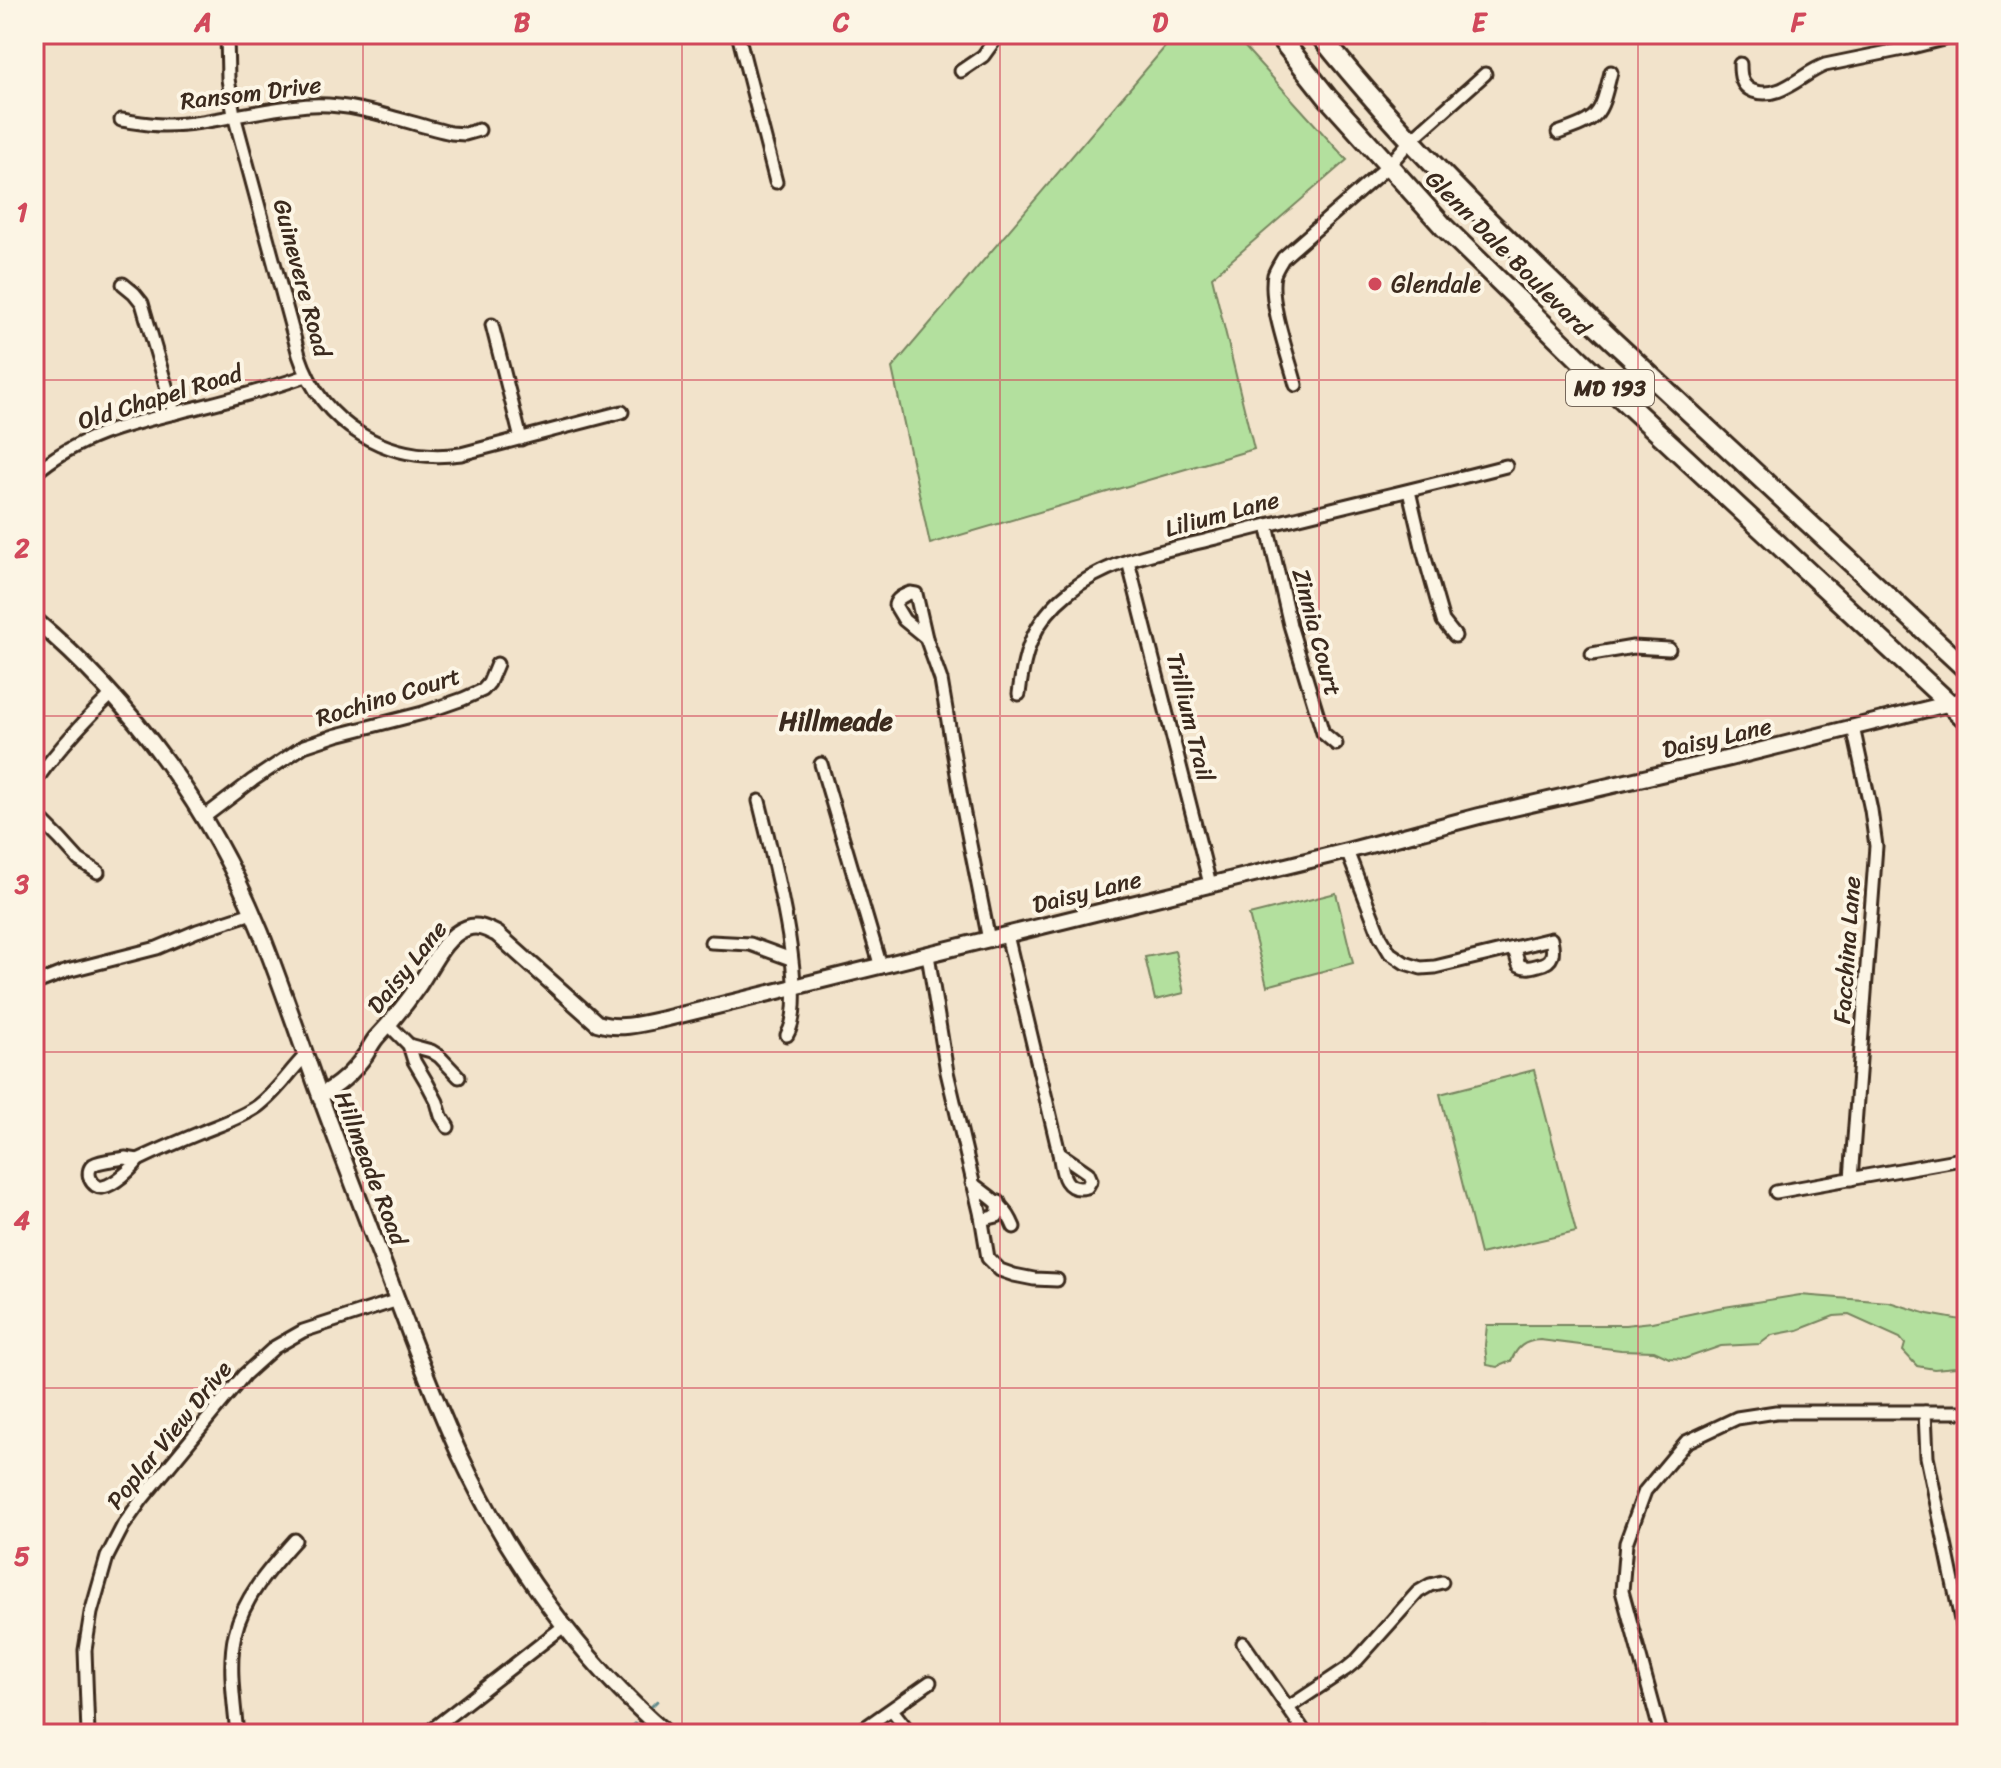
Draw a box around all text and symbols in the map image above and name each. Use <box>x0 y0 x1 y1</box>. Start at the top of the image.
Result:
text: A <box>193 0 212 45</box>
text: B <box>514 0 531 45</box>
text: C <box>832 0 850 45</box>
text: D <box>1152 0 1168 45</box>
text: E <box>1472 0 1489 45</box>
text: F <box>1790 0 1807 45</box>
street label: Ransom Drive <box>178 64 324 122</box>
street label: Glenn Dale Boulevard <box>1415 160 1602 347</box>
text: 1 <box>16 189 28 235</box>
street label: Guinevere Road <box>261 194 344 364</box>
place label: Glendale <box>1391 263 1482 305</box>
marker: Glendale <box>1366 275 1384 293</box>
street label: Old Chapel Road <box>73 352 249 442</box>
road number: MD 193 <box>1566 370 1654 406</box>
street label: Lilium Lane <box>1160 479 1284 549</box>
text: 2 <box>13 525 30 571</box>
street label: Zinnia Court <box>1280 563 1354 701</box>
street label: Trillium Trail <box>1154 648 1227 787</box>
street label: Rochino Court <box>310 655 466 739</box>
district label: Hillmeade <box>779 698 894 744</box>
street label: Daisy Lane <box>1658 705 1776 771</box>
street label: Daisy Lane <box>1028 858 1146 926</box>
text: 3 <box>14 861 30 907</box>
street label: Facchina Lane <box>1821 875 1873 1025</box>
street label: Daisy Lane <box>356 911 458 1023</box>
street label: Hillmeade Road <box>322 1084 420 1253</box>
text: 4 <box>14 1197 30 1243</box>
street label: Poplar View Drive <box>95 1351 243 1519</box>
text: 5 <box>14 1533 30 1579</box>

